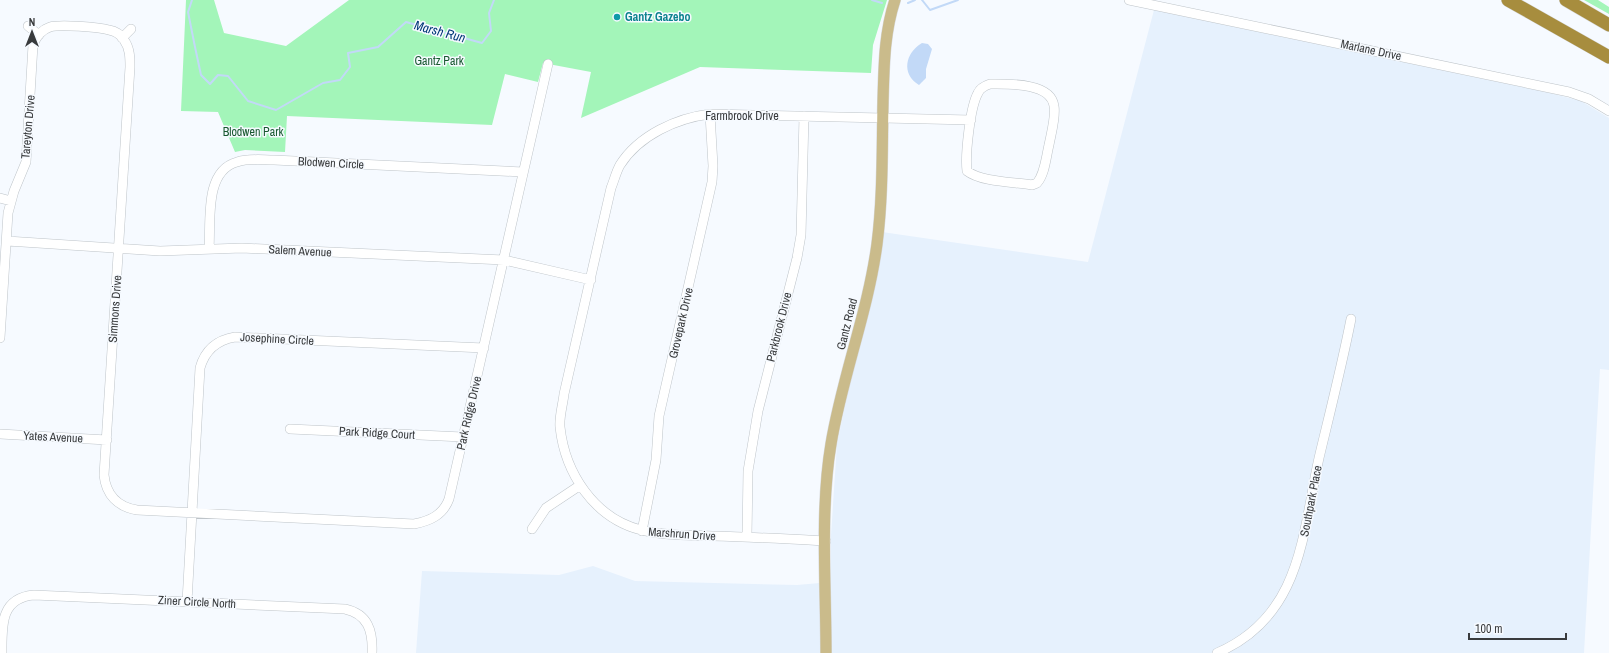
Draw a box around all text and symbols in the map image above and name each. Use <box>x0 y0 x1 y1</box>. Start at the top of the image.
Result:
place label: Gantz Gazebo <box>625 9 691 25</box>
north arrow <box>12 12 52 52</box>
marker: Gantz Gazebo <box>612 12 622 22</box>
text: N <box>29 15 35 29</box>
water label: Marsh Run <box>412 17 467 46</box>
street label: Marlane Drive <box>1339 36 1403 64</box>
park label: Gantz Park <box>414 53 464 69</box>
street label: Tareyton Drive <box>17 94 39 160</box>
street label: Farmbrook Drive <box>705 108 779 124</box>
park label: Blodwen Park <box>223 124 283 140</box>
street label: Blodwen Circle <box>298 153 364 173</box>
street label: Salem Avenue <box>268 241 332 261</box>
street label: Simmons Drive <box>105 275 125 343</box>
street label: Grovepark Drive <box>665 286 697 360</box>
street label: Parkbrook Drive <box>763 291 795 363</box>
street label: Gantz Road <box>833 297 861 351</box>
street label: Josephine Circle <box>240 329 314 349</box>
street label: Park Ridge Drive <box>453 374 485 452</box>
street label: Park Ridge Court <box>339 423 416 443</box>
street label: Yates Avenue <box>23 427 83 447</box>
street label: Southpark Place <box>1296 464 1326 538</box>
street label: Marshrun Drive <box>648 524 716 544</box>
street label: Ziner Circle North <box>158 592 236 612</box>
scale bar <box>1469 615 1566 641</box>
text: 100 m <box>1475 621 1502 637</box>

